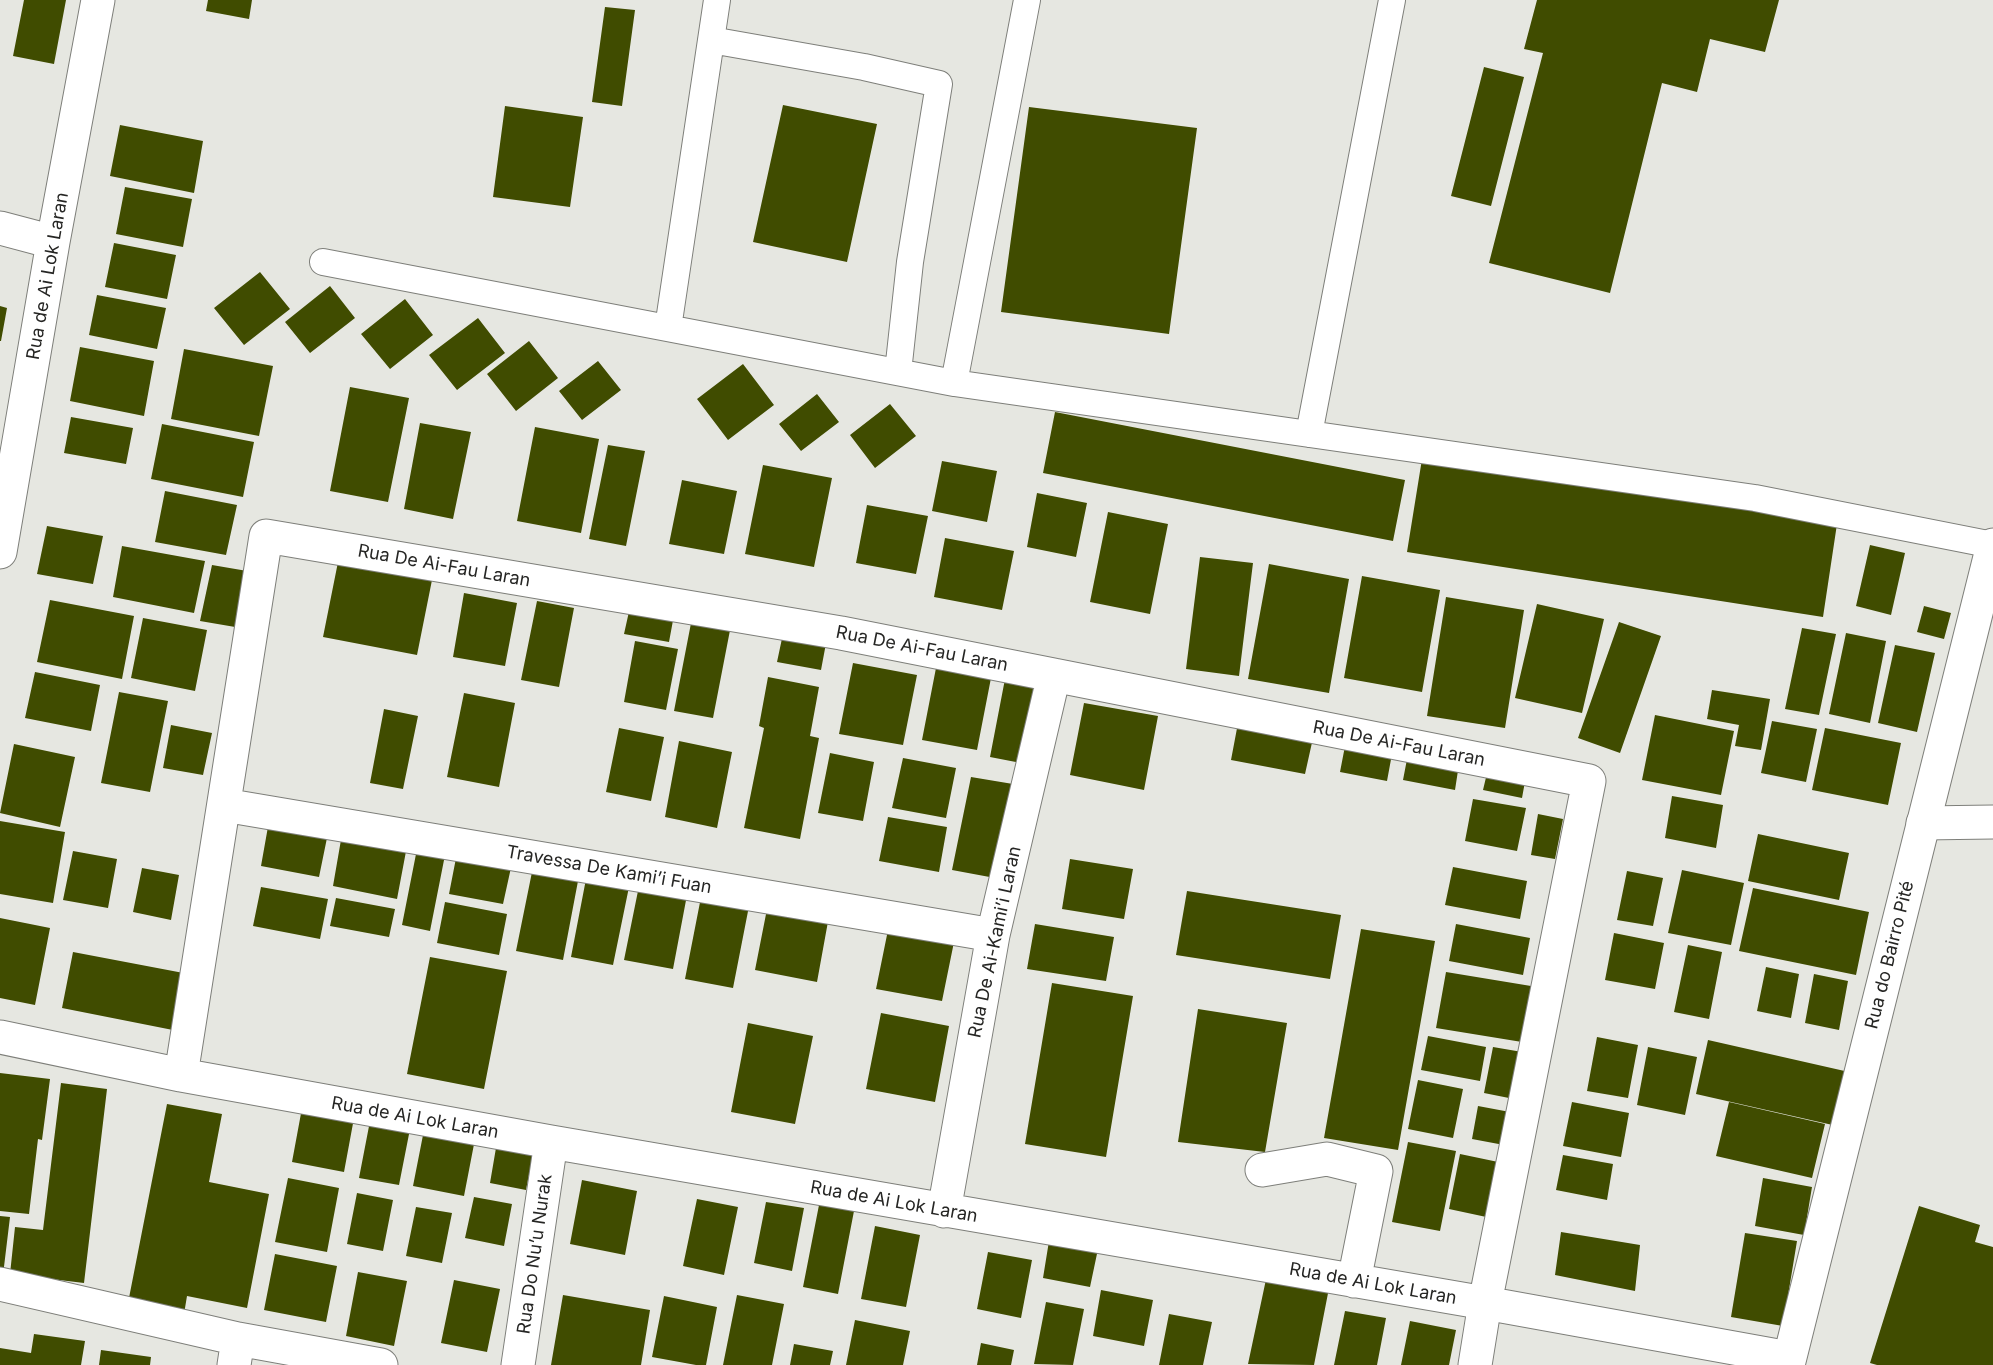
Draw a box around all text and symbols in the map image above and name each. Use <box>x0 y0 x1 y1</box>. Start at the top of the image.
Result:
street label: Rua de Ai Lok Laran <box>23 191 73 361</box>
street label: Rua De Ai-Fau Laran <box>356 540 532 592</box>
street label: Rua De Ai-Fau Laran <box>834 622 1010 676</box>
street label: Rua De Ai-Fau Laran <box>1311 717 1487 771</box>
street label: Travessa De Kami’i Fuan <box>505 841 713 899</box>
street label: Rua De Ai-Kami’i Laran <box>964 844 1026 1040</box>
street label: Rua do Bairro Pité <box>1861 879 1919 1031</box>
street label: Rua de Ai Lok Laran <box>330 1093 500 1143</box>
street label: Rua Do Nu’u Nurak <box>513 1173 557 1335</box>
street label: Rua de Ai Lok Laran <box>809 1177 979 1227</box>
street label: Rua de Ai Lok Laran <box>1288 1259 1458 1309</box>

